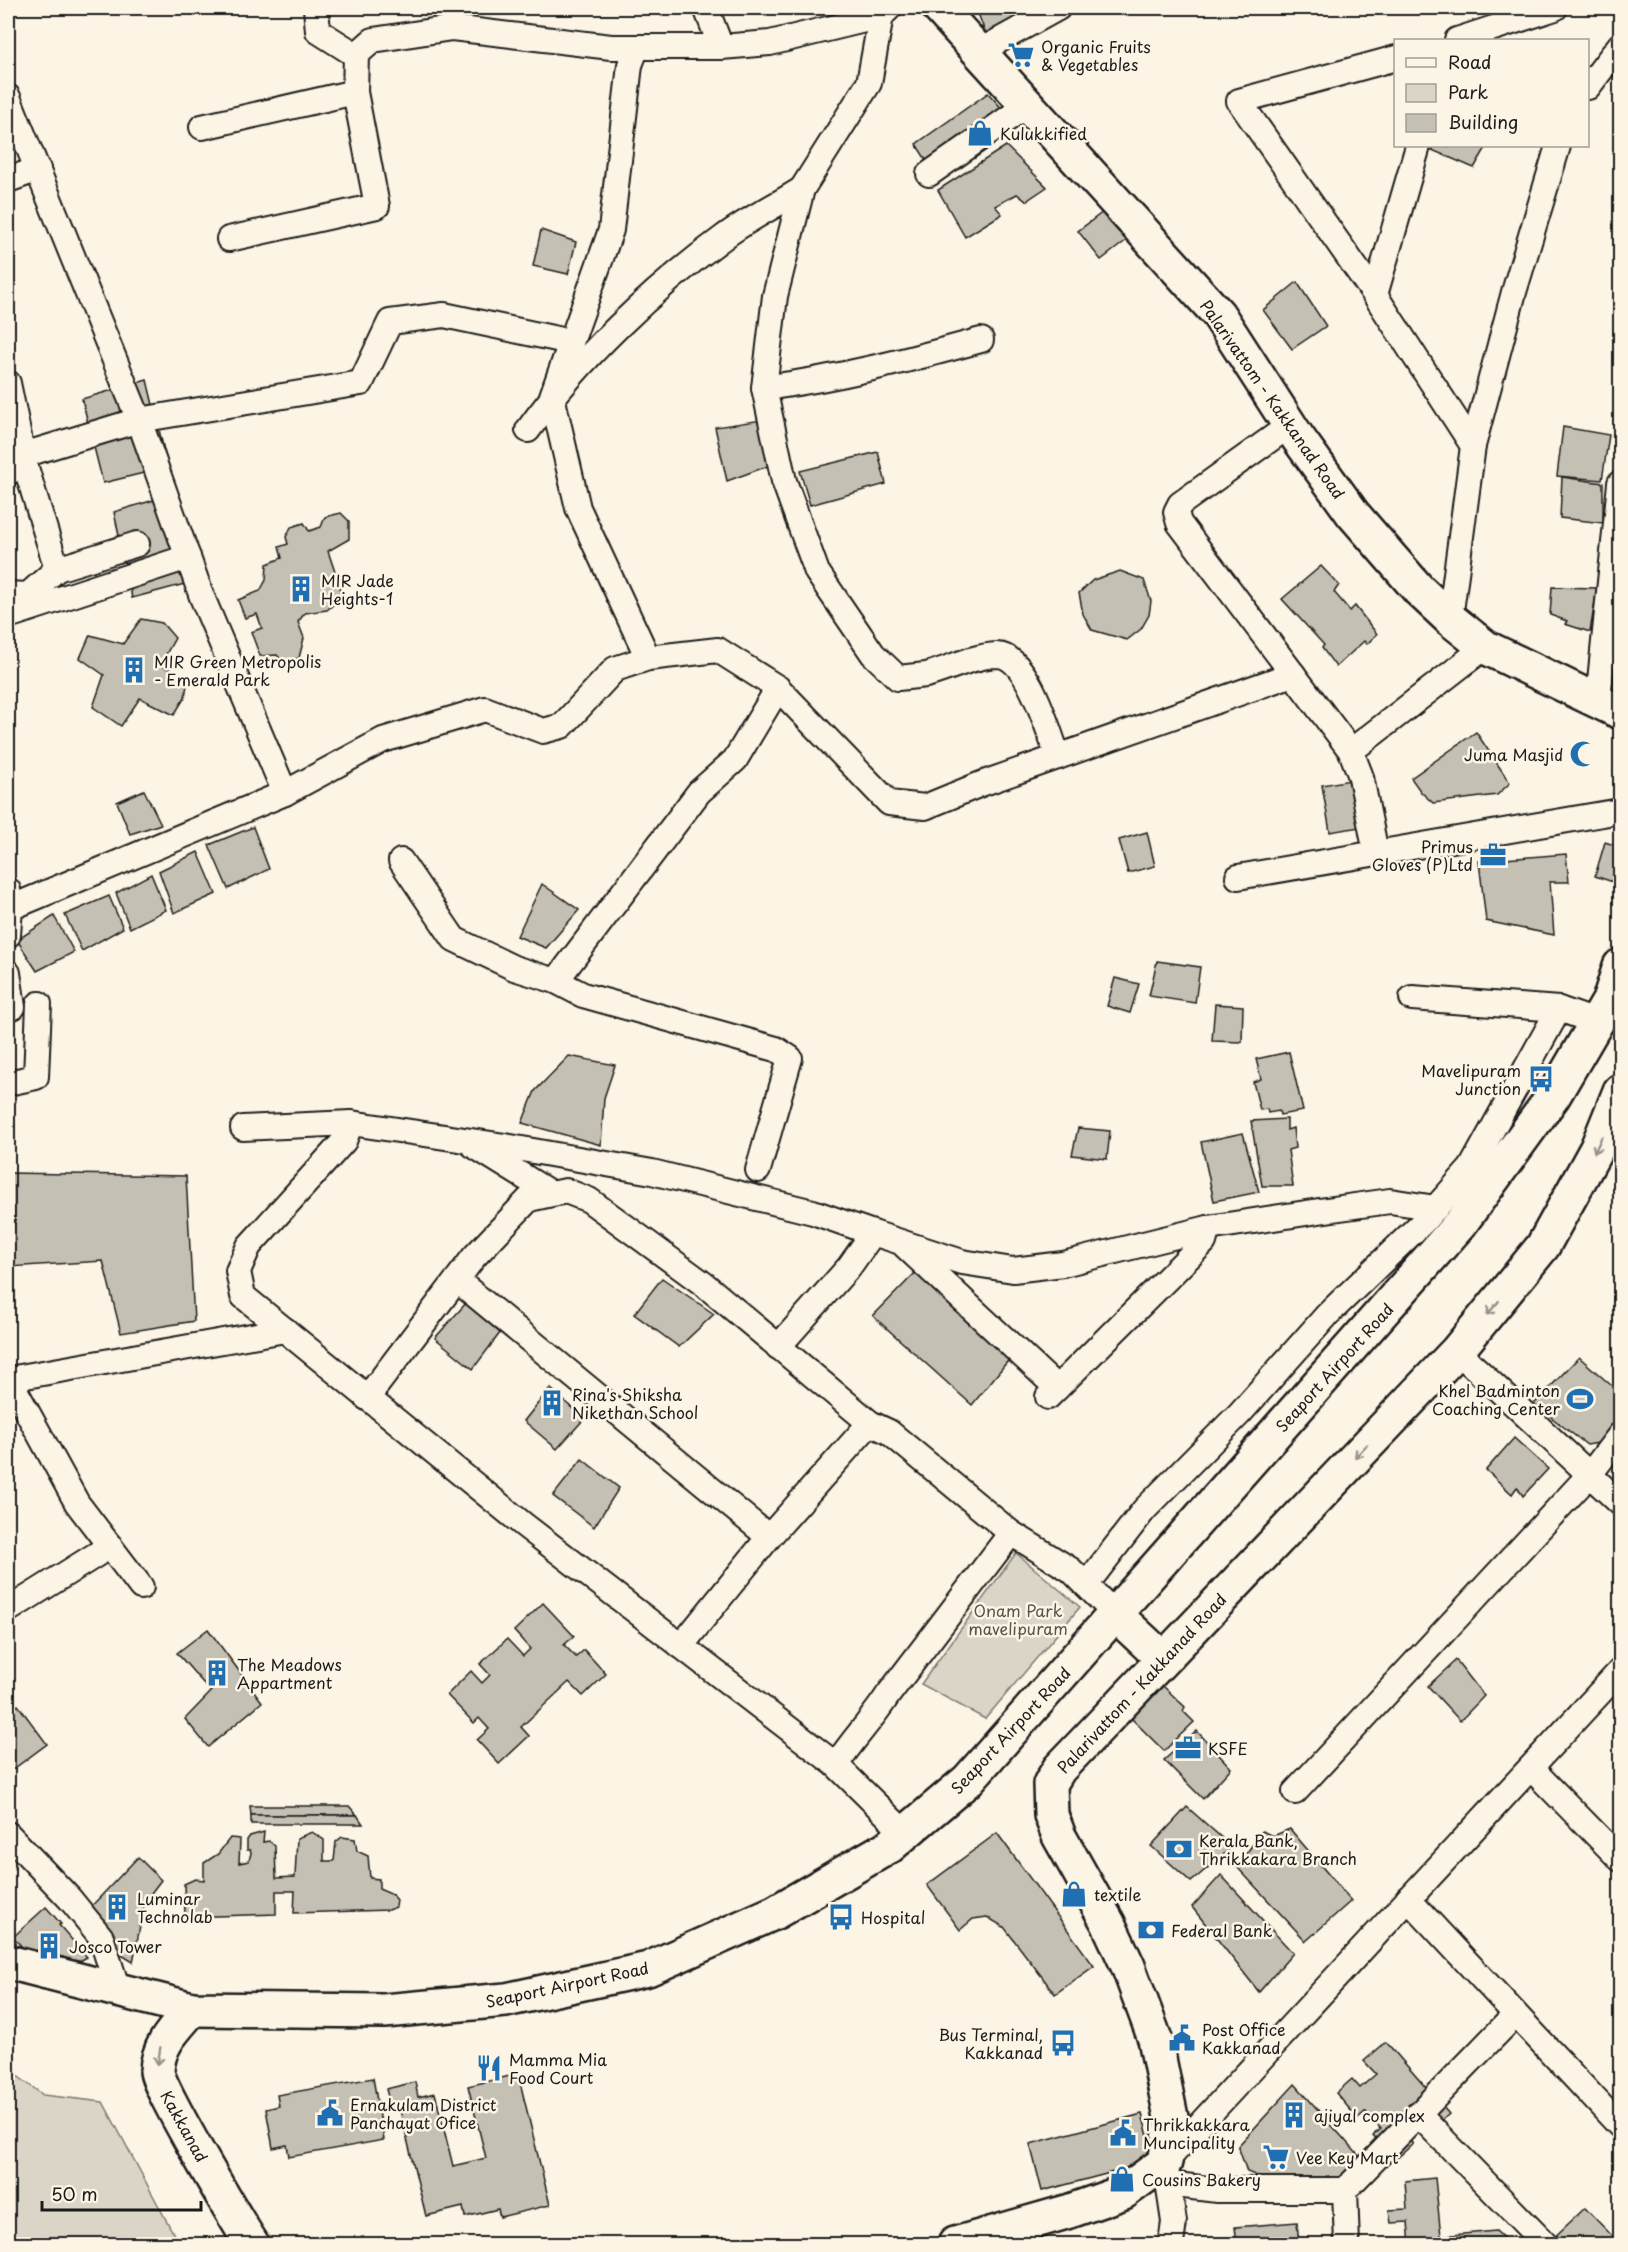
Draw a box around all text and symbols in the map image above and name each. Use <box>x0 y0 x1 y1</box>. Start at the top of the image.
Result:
place label: Organic Fruits & Vegetables <box>1041 34 1151 76</box>
legend <box>1394 39 1589 147</box>
supermarket icon: Organic Fruits & Vegetables <box>1006 40 1036 70</box>
text: Road <box>1448 48 1492 75</box>
text: Park <box>1448 78 1488 105</box>
text: Building <box>1448 108 1518 135</box>
shop icon: Kulukkified <box>965 118 995 148</box>
place label: Kulukkified <box>1000 121 1087 145</box>
street label: Palarivattom - Kakkanad Road <box>1195 294 1351 504</box>
place label: MIR Jade Heights-1 <box>321 568 394 610</box>
building icon: MIR Jade Heights-1 <box>286 574 316 604</box>
place label: MIR Green Metropolis - Emerald Park <box>154 649 321 691</box>
building icon: MIR Green Metropolis - Emerald Park <box>119 655 149 685</box>
mosque icon: Juma Masjid <box>1568 739 1598 769</box>
place label: Juma Masjid <box>1464 742 1563 766</box>
place label: Primus Gloves (P)Ltd <box>1372 834 1473 876</box>
office icon: Primus Gloves (P)Ltd <box>1478 840 1508 870</box>
place label: Mavelipuram Junction <box>1421 1058 1521 1100</box>
bus stop icon: Mavelipuram Junction <box>1526 1064 1556 1094</box>
one-way arrow <box>1592 1135 1603 1153</box>
street label: Seaport Airport Road <box>1270 1297 1398 1437</box>
one-way arrow <box>1487 1299 1500 1315</box>
place label: Khel Badminton Coaching Center <box>1432 1378 1561 1420</box>
place label: Rina's Shiksha Nikethan School <box>572 1382 698 1424</box>
sports icon: Khel Badminton Coaching Center <box>1565 1384 1595 1414</box>
building icon: Rina's Shiksha Nikethan School <box>537 1388 567 1418</box>
one-way arrow <box>1354 1443 1368 1458</box>
street label: Palarivattom - Kakkanad Road <box>1051 1588 1231 1778</box>
park label: Onam Park mavelipuram <box>968 1598 1068 1640</box>
place label: The Meadows Appartment <box>237 1652 342 1694</box>
building icon: The Meadows Appartment <box>202 1658 232 1688</box>
street label: Seaport Airport Road <box>945 1661 1075 1799</box>
office icon: KSFE <box>1173 1733 1203 1763</box>
place label: KSFE <box>1208 1736 1248 1760</box>
place label: Kerala Bank, Thrikkakara Branch <box>1199 1828 1357 1870</box>
bank icon: Kerala Bank, Thrikkakara Branch <box>1164 1834 1194 1864</box>
shop icon: textile <box>1059 1879 1089 1909</box>
place label: textile <box>1094 1882 1141 1906</box>
place label: Luminar Technolab <box>137 1886 213 1928</box>
building icon: Luminar Technolab <box>102 1892 132 1922</box>
bus stop icon: Hospital <box>826 1902 856 1932</box>
place label: Hospital <box>861 1905 925 1929</box>
bank icon: Federal Bank <box>1136 1915 1166 1945</box>
place label: Federal Bank <box>1171 1918 1273 1942</box>
building icon: Josco Tower <box>34 1931 64 1961</box>
place label: Josco Tower <box>69 1934 162 1958</box>
street label: Seaport Airport Road <box>483 1955 651 2013</box>
place label: Post Office Kakkanad <box>1202 2017 1286 2059</box>
place label: Bus Terminal, Kakkanad <box>938 2022 1043 2064</box>
public building icon: Post Office Kakkanad <box>1167 2023 1197 2053</box>
bus stop icon: Bus Terminal, Kakkanad <box>1048 2028 1078 2058</box>
one-way arrow <box>154 2046 165 2065</box>
place label: Mamma Mia Food Court <box>509 2047 607 2089</box>
restaurant icon: Mamma Mia Food Court <box>474 2053 504 2083</box>
street label: Kakkanad <box>155 2086 215 2166</box>
place label: Ernakulam District Panchayat Ofice <box>350 2092 496 2134</box>
public building icon: Ernakulam District Panchayat Ofice <box>315 2098 345 2128</box>
building icon: ajiyal complex <box>1279 2100 1309 2130</box>
place label: ajiyal complex <box>1314 2103 1425 2127</box>
place label: Thrikkakkara Muncipality <box>1143 2112 1250 2154</box>
public building icon: Thrikkakkara Muncipality <box>1108 2118 1138 2148</box>
supermarket icon: Vee Key Mart <box>1261 2142 1291 2172</box>
place label: Vee Key Mart <box>1296 2145 1399 2169</box>
shop icon: Cousins Bakery <box>1107 2164 1137 2194</box>
place label: Cousins Bakery <box>1142 2167 1261 2191</box>
scale bar <box>42 2174 201 2212</box>
text: 50 m <box>51 2180 98 2207</box>

